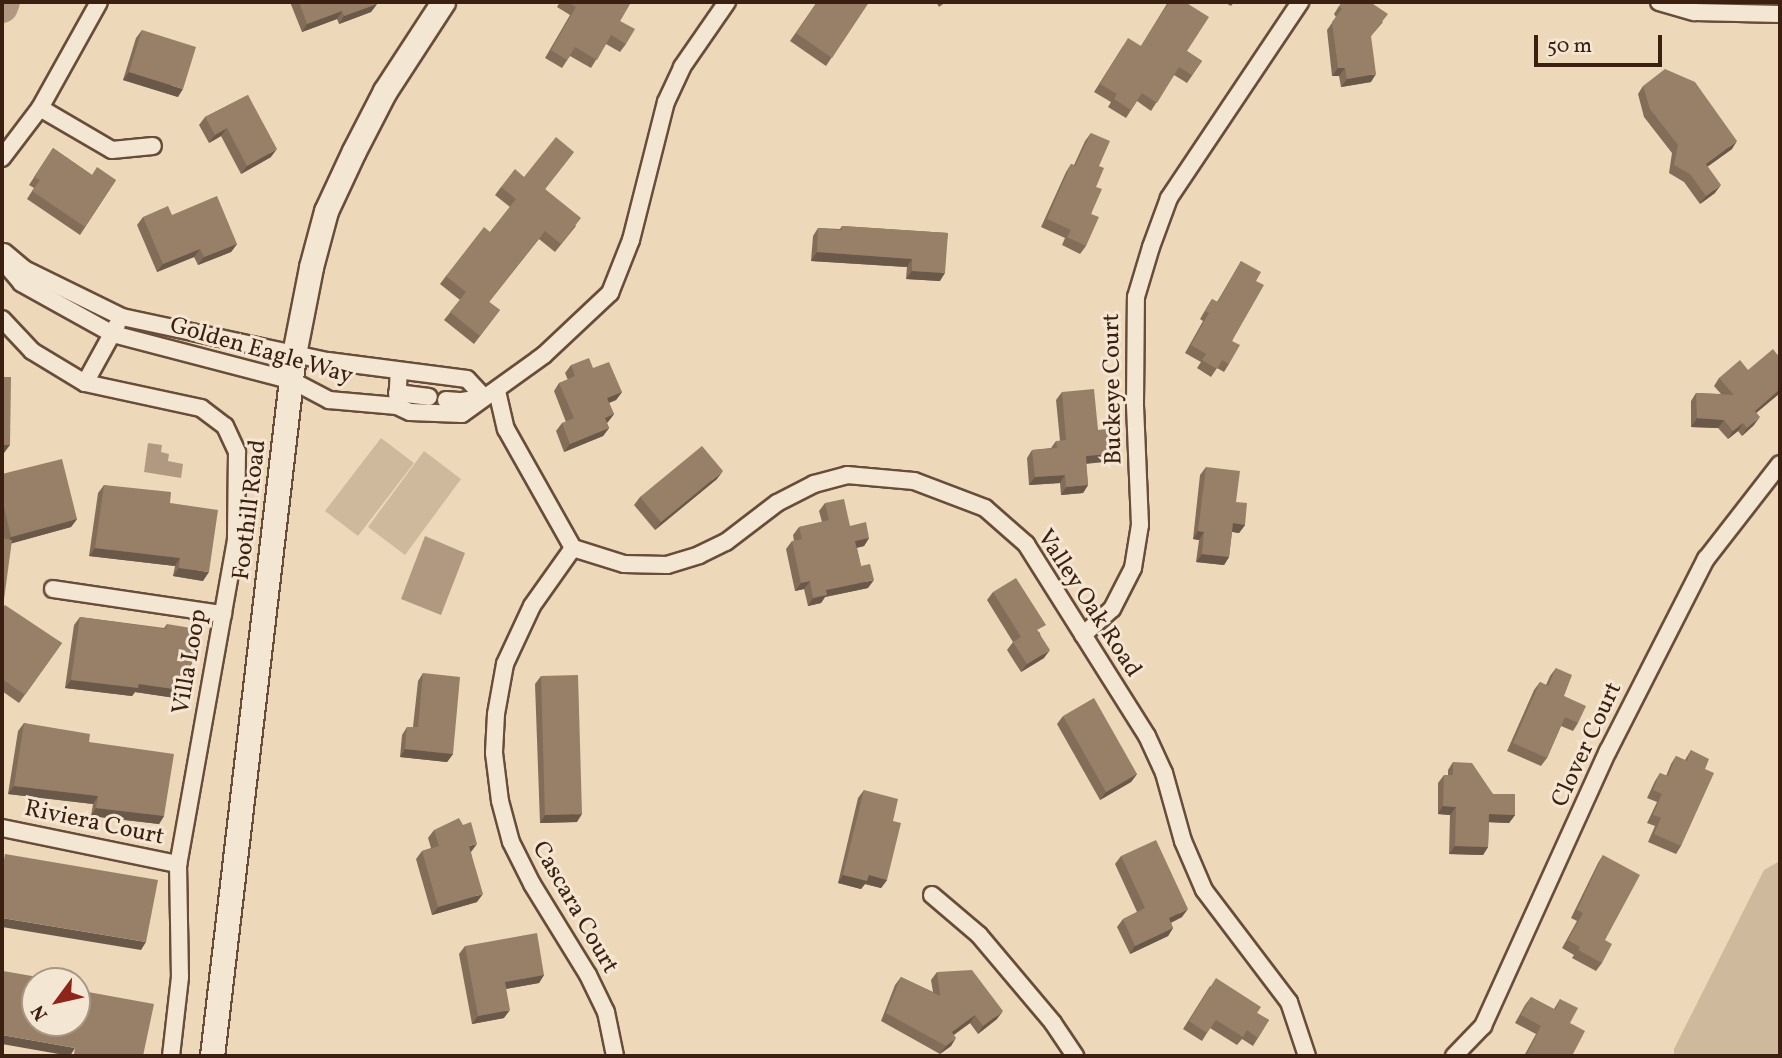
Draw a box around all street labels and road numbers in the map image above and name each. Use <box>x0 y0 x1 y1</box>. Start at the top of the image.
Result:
street label: Golden Eagle Way <box>166 312 356 392</box>
street label: Buckeye Court <box>1098 313 1130 465</box>
street label: Foothill Road <box>228 438 274 582</box>
street label: Valley Oak Road <box>1029 524 1147 684</box>
street label: Villa Loop <box>168 607 214 717</box>
street label: Clover Court <box>1547 678 1629 812</box>
street label: Riviera Court <box>21 795 167 853</box>
street label: Cascara Court <box>525 837 623 979</box>

